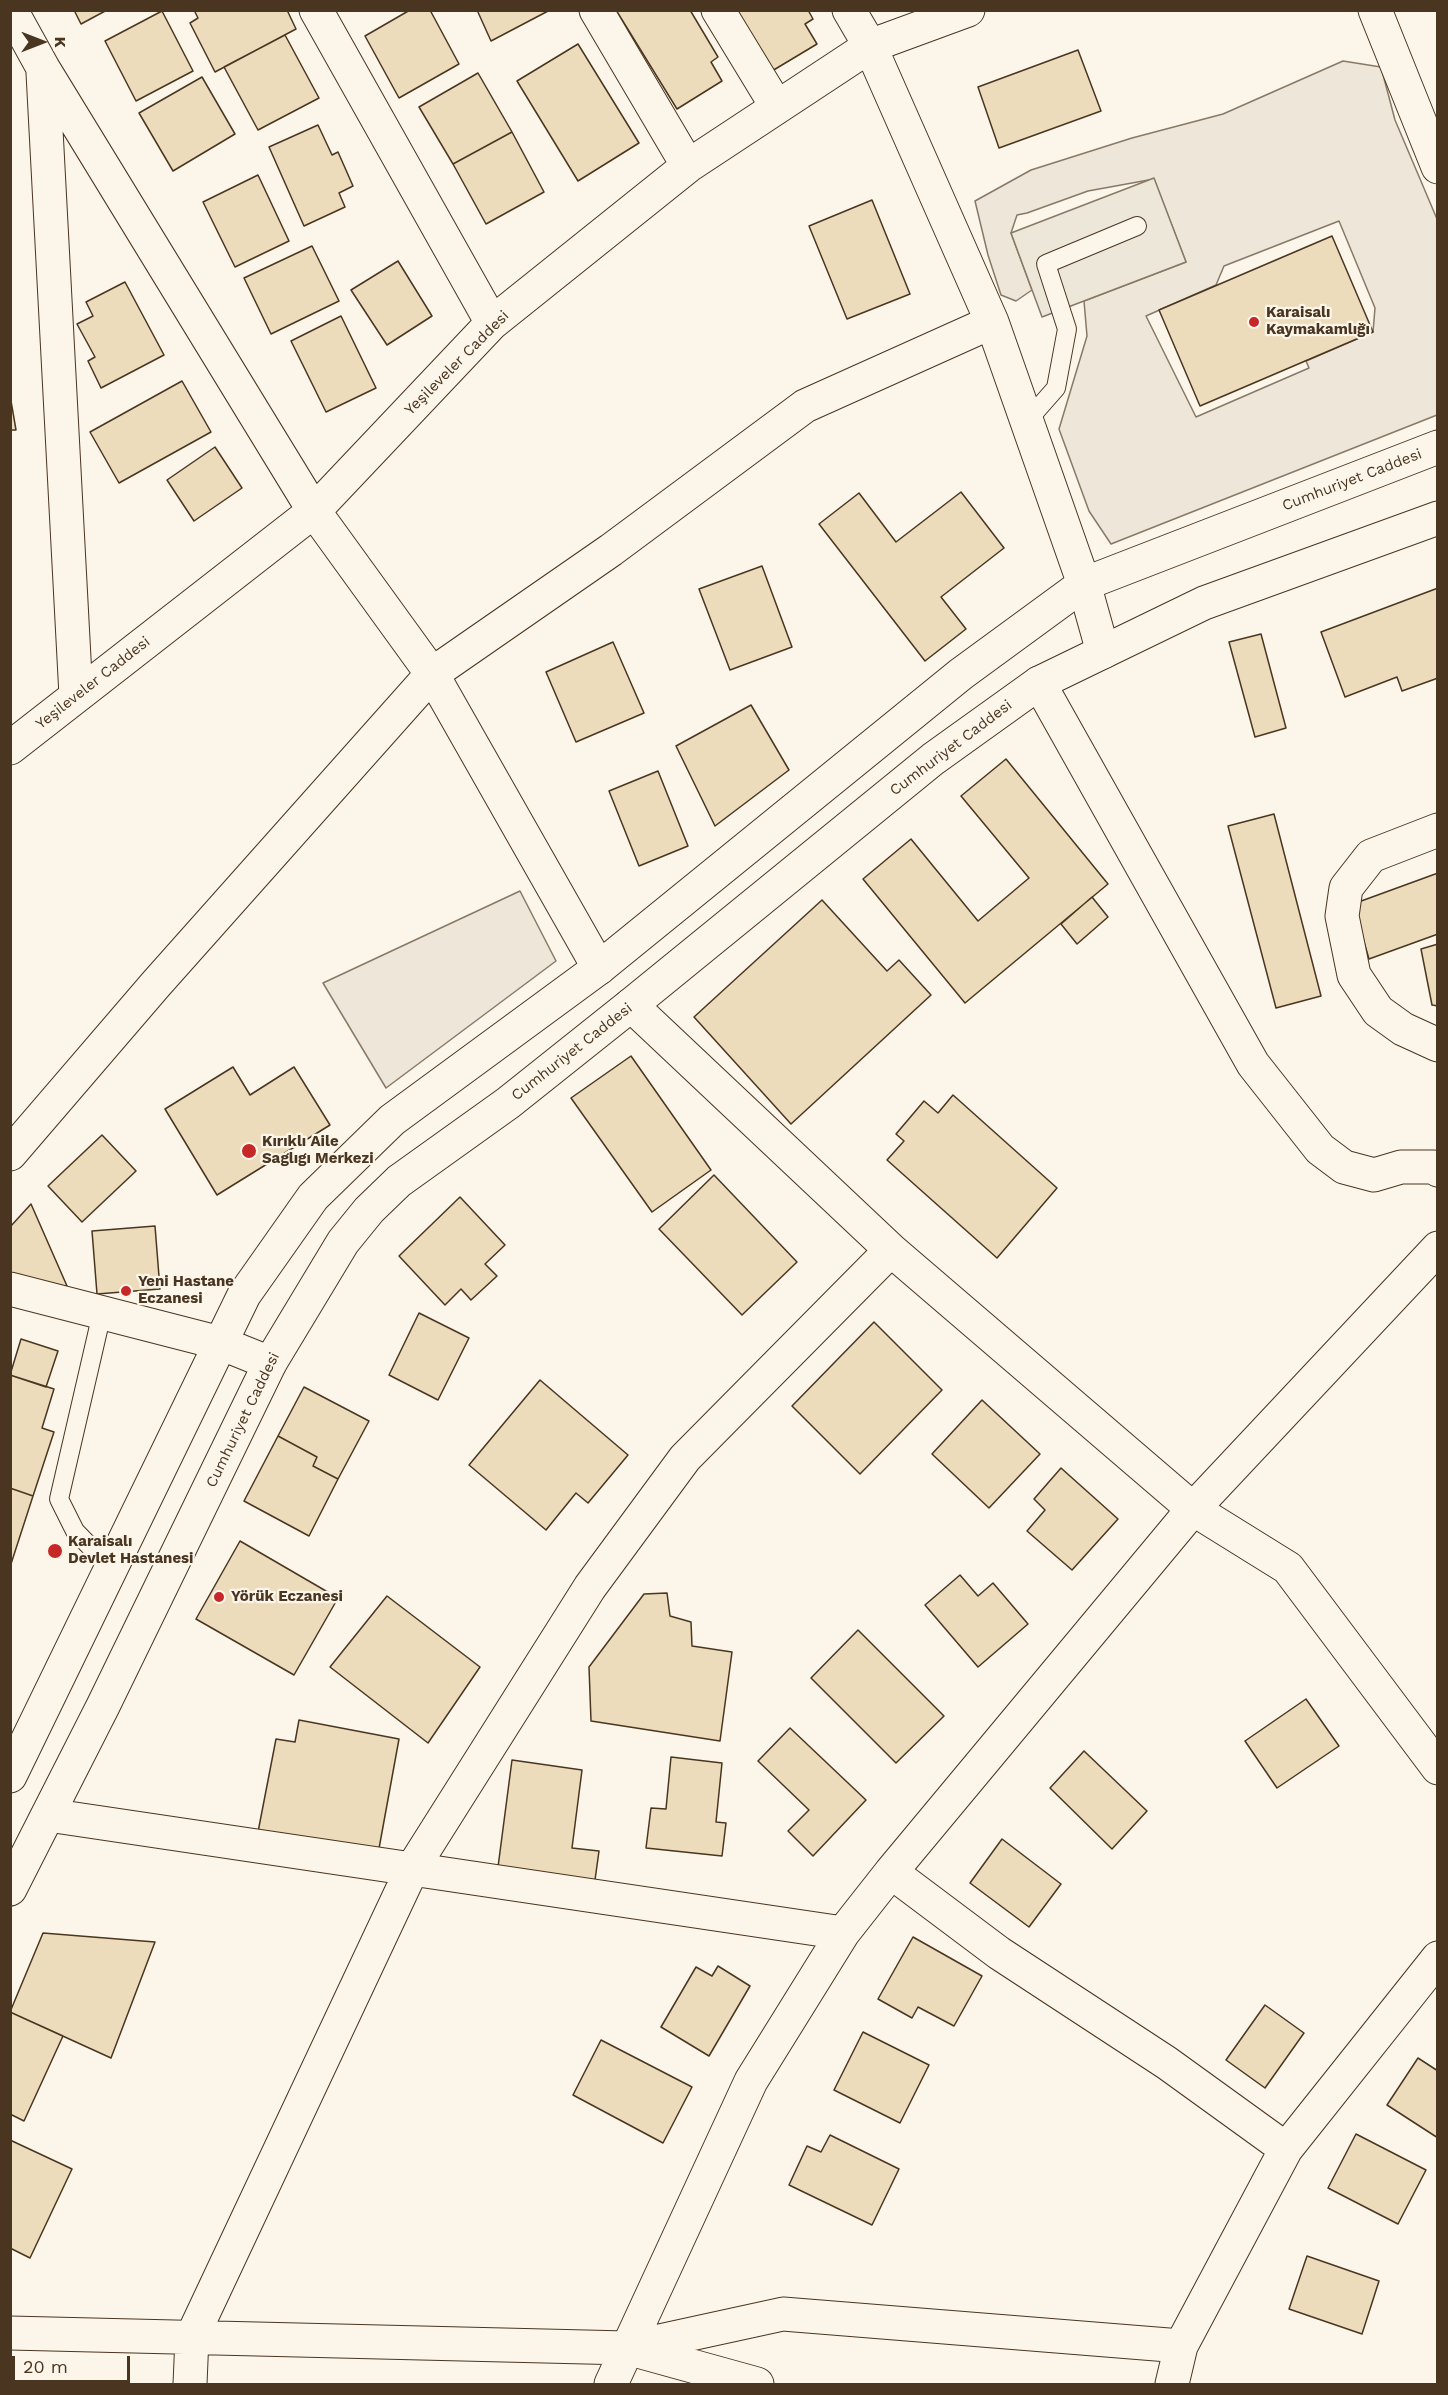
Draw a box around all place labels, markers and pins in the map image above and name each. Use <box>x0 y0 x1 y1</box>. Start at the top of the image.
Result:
place label: Karaisalı Kaymakamlığı <box>1266 304 1370 339</box>
marker: Karaisalı Kaymakamlığı <box>1247 315 1261 329</box>
place label: Kırıklı Aile Saglıgı Merkezi <box>262 1133 374 1168</box>
marker: Kırıklı Aile Saglıgı Merkezi <box>240 1142 258 1160</box>
place label: Yeni Hastane Eczanesi <box>138 1273 234 1308</box>
marker: Yeni Hastane Eczanesi <box>119 1284 133 1298</box>
place label: Karaisalı Devlet Hastanesi <box>68 1533 193 1568</box>
marker: Karaisalı Devlet Hastanesi <box>46 1542 64 1560</box>
place label: Yörük Eczanesi <box>231 1588 343 1606</box>
marker: Yörük Eczanesi <box>212 1590 226 1604</box>

